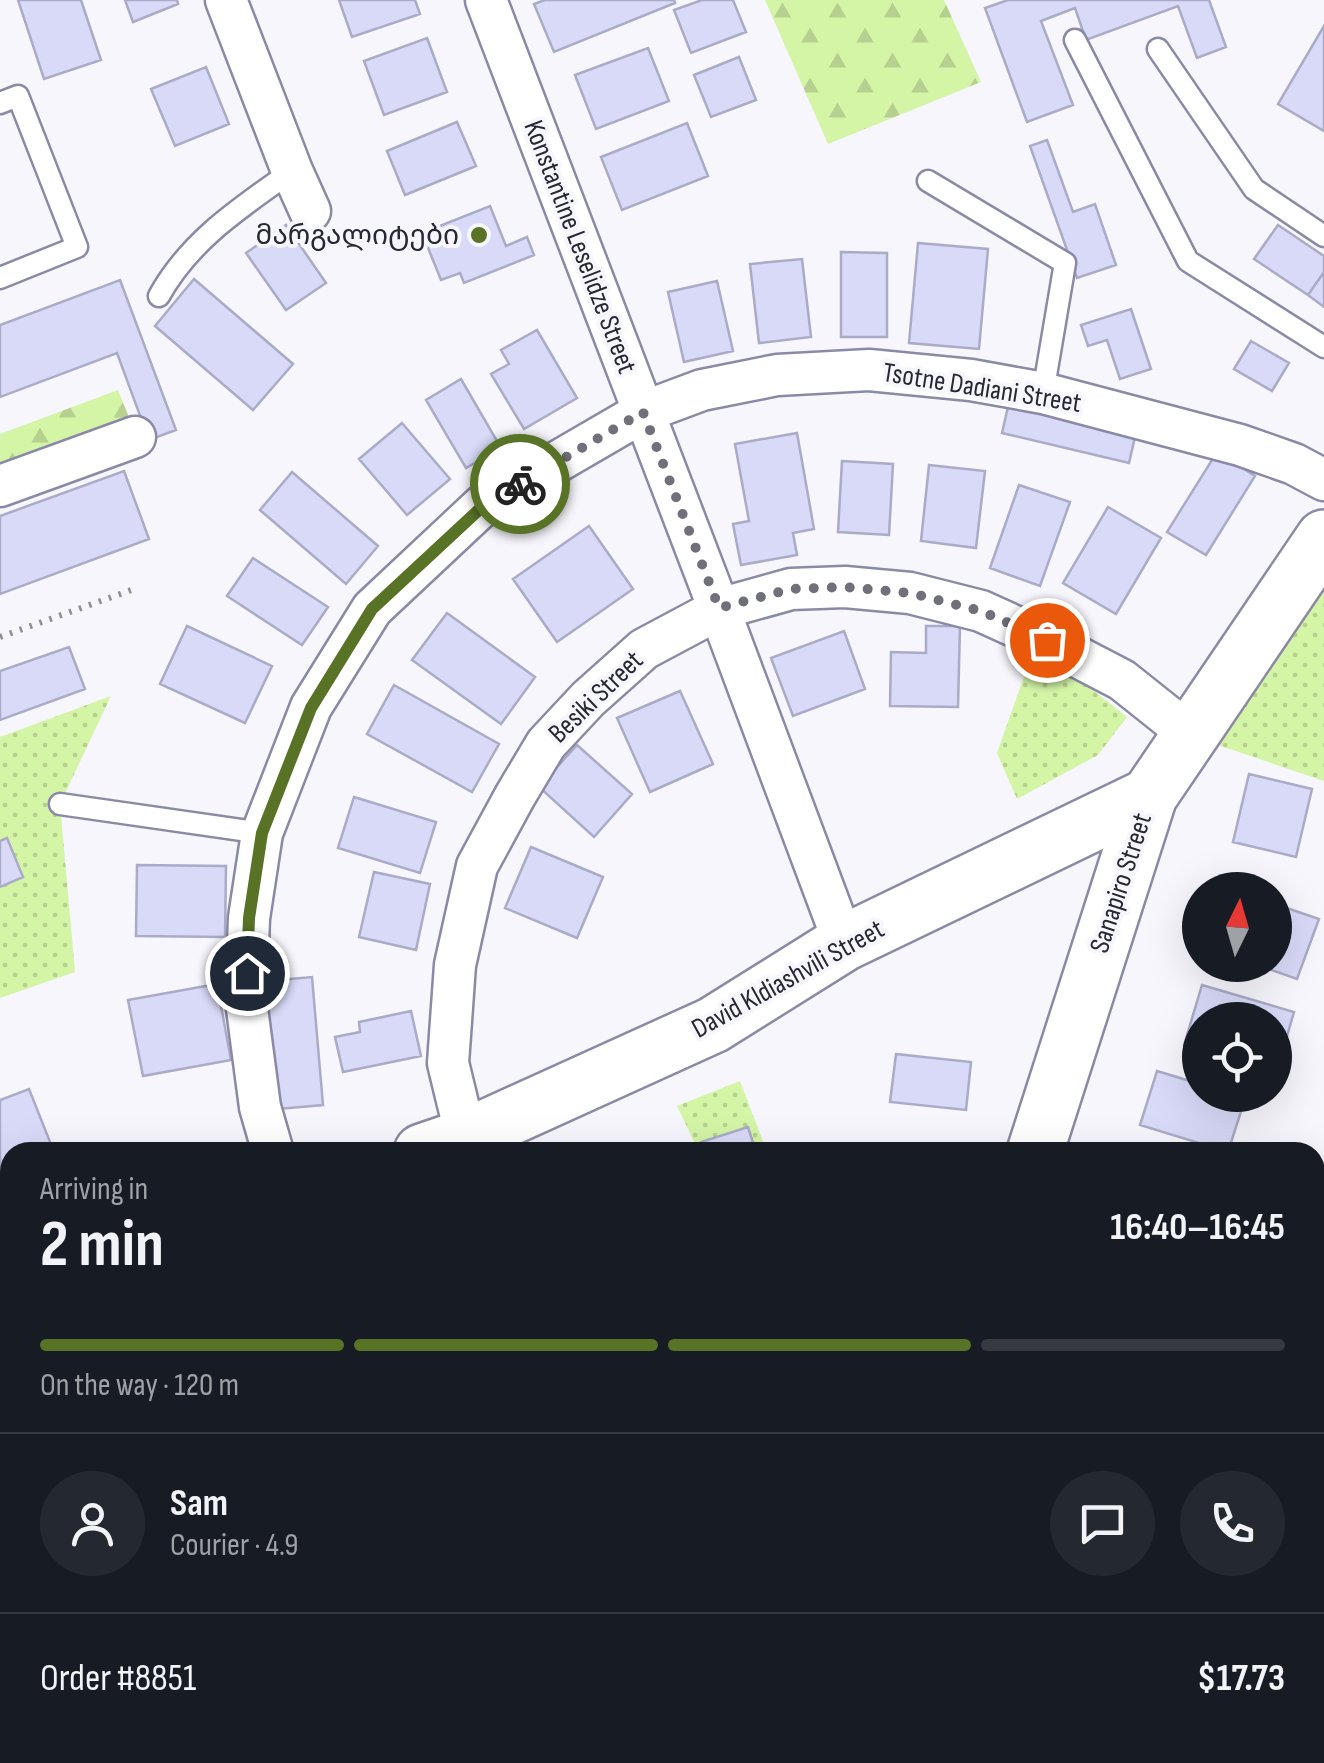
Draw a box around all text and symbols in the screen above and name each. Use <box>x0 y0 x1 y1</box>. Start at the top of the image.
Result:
street label: Konstantine Leselidze Street <box>517 116 643 378</box>
place label: მარგალიტები <box>255 219 459 252</box>
marker: მარგალიტები <box>468 224 490 246</box>
street label: Tsotne Dadiani Street <box>880 356 1084 420</box>
courier <box>470 434 570 534</box>
icon: bike <box>493 457 548 512</box>
pin <box>1005 598 1090 683</box>
icon: bag <box>1020 613 1075 668</box>
street label: Besiki Street <box>542 644 650 750</box>
street label: Sanapiro Street <box>1083 809 1159 957</box>
north arrow <box>1182 872 1292 982</box>
map controls <box>1182 872 1292 1112</box>
street label: David Kldiashvili Street <box>686 913 890 1045</box>
pin <box>205 931 290 1016</box>
icon: home <box>220 946 275 1001</box>
button: locate <box>1182 1002 1292 1112</box>
text: Arriving in <box>40 1170 148 1209</box>
text: 16:40–16:45 <box>1110 1205 1285 1250</box>
text: 2 min <box>40 1207 164 1285</box>
text: On the way · 120 m <box>40 1366 239 1405</box>
button: person <box>40 1471 145 1576</box>
button: chat <box>1050 1471 1155 1576</box>
button: phone <box>1180 1471 1285 1576</box>
text: Sam <box>170 1481 228 1526</box>
text: Courier · 4.9 <box>170 1526 298 1565</box>
text: Order #8851 <box>40 1656 196 1701</box>
text: $17.73 <box>1197 1656 1285 1701</box>

